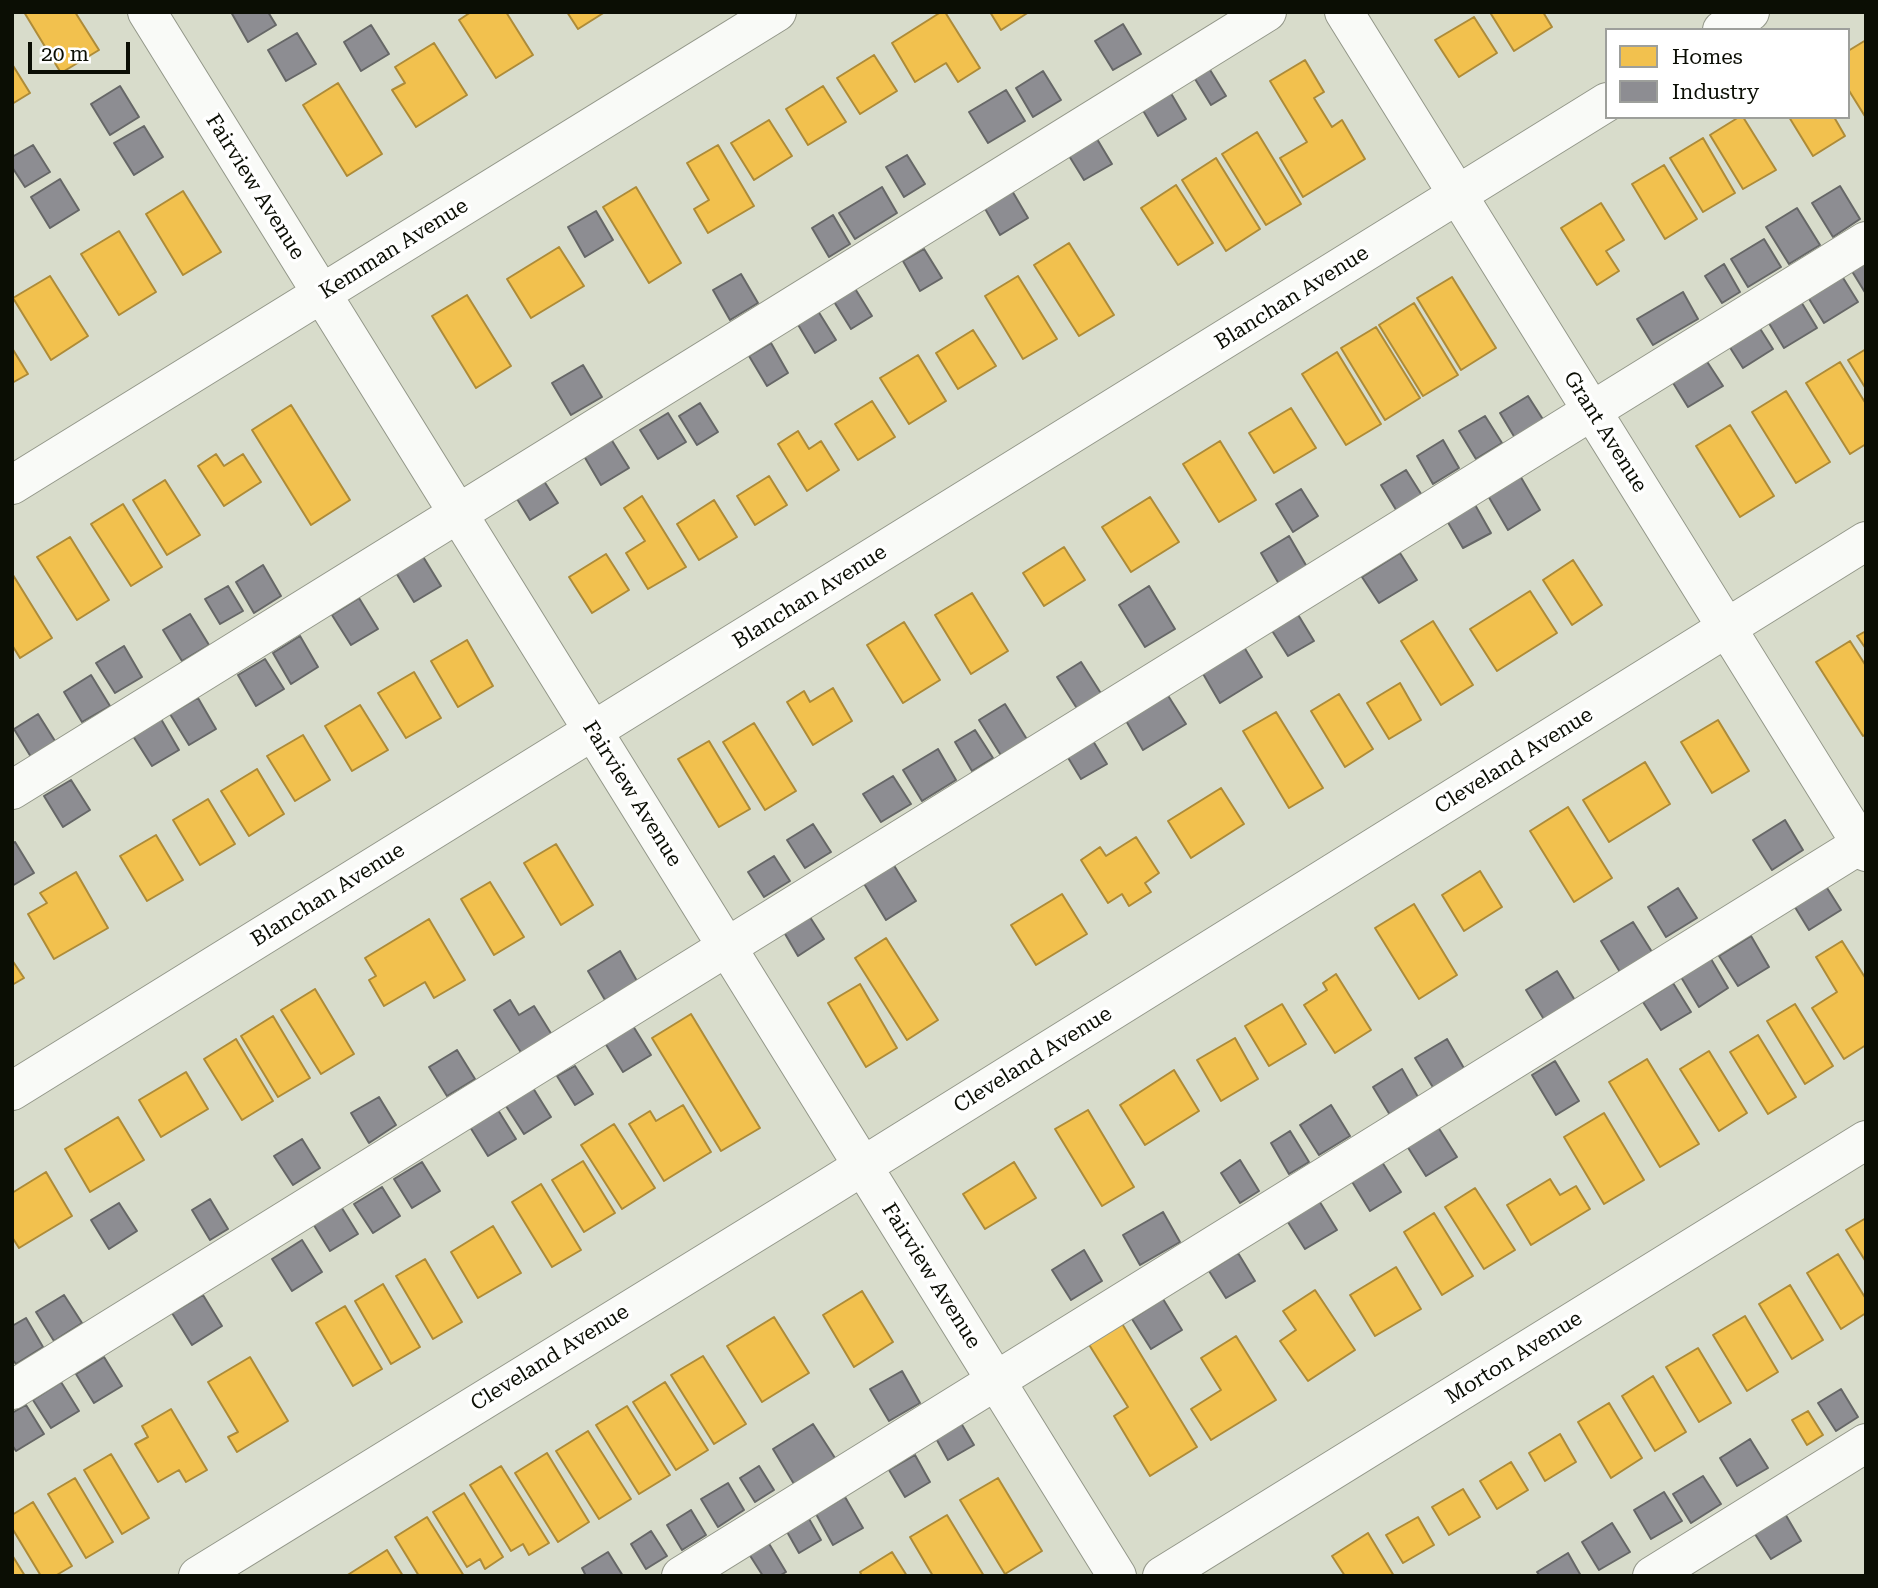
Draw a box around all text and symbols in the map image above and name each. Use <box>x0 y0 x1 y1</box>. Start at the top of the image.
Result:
scale bar <box>32 28 133 72</box>
legend <box>1605 28 1850 119</box>
text: 20 m <box>41 42 89 66</box>
text: Homes <box>1672 45 1743 69</box>
text: Industry <box>1672 80 1759 104</box>
street label: Fairview Avenue <box>200 110 310 264</box>
street label: Kemman Avenue <box>315 193 473 305</box>
street label: Blanchan Avenue <box>1211 241 1373 355</box>
street label: Grant Avenue <box>1558 367 1652 497</box>
street label: Blanchan Avenue <box>729 540 891 654</box>
street label: Cleveland Avenue <box>1430 702 1598 820</box>
street label: Fairview Avenue <box>577 717 687 871</box>
street label: Blanchan Avenue <box>247 838 409 952</box>
street label: Cleveland Avenue <box>949 1001 1117 1119</box>
street label: Fairview Avenue <box>876 1199 986 1353</box>
street label: Cleveland Avenue <box>466 1299 634 1417</box>
street label: Morton Avenue <box>1441 1306 1587 1410</box>

